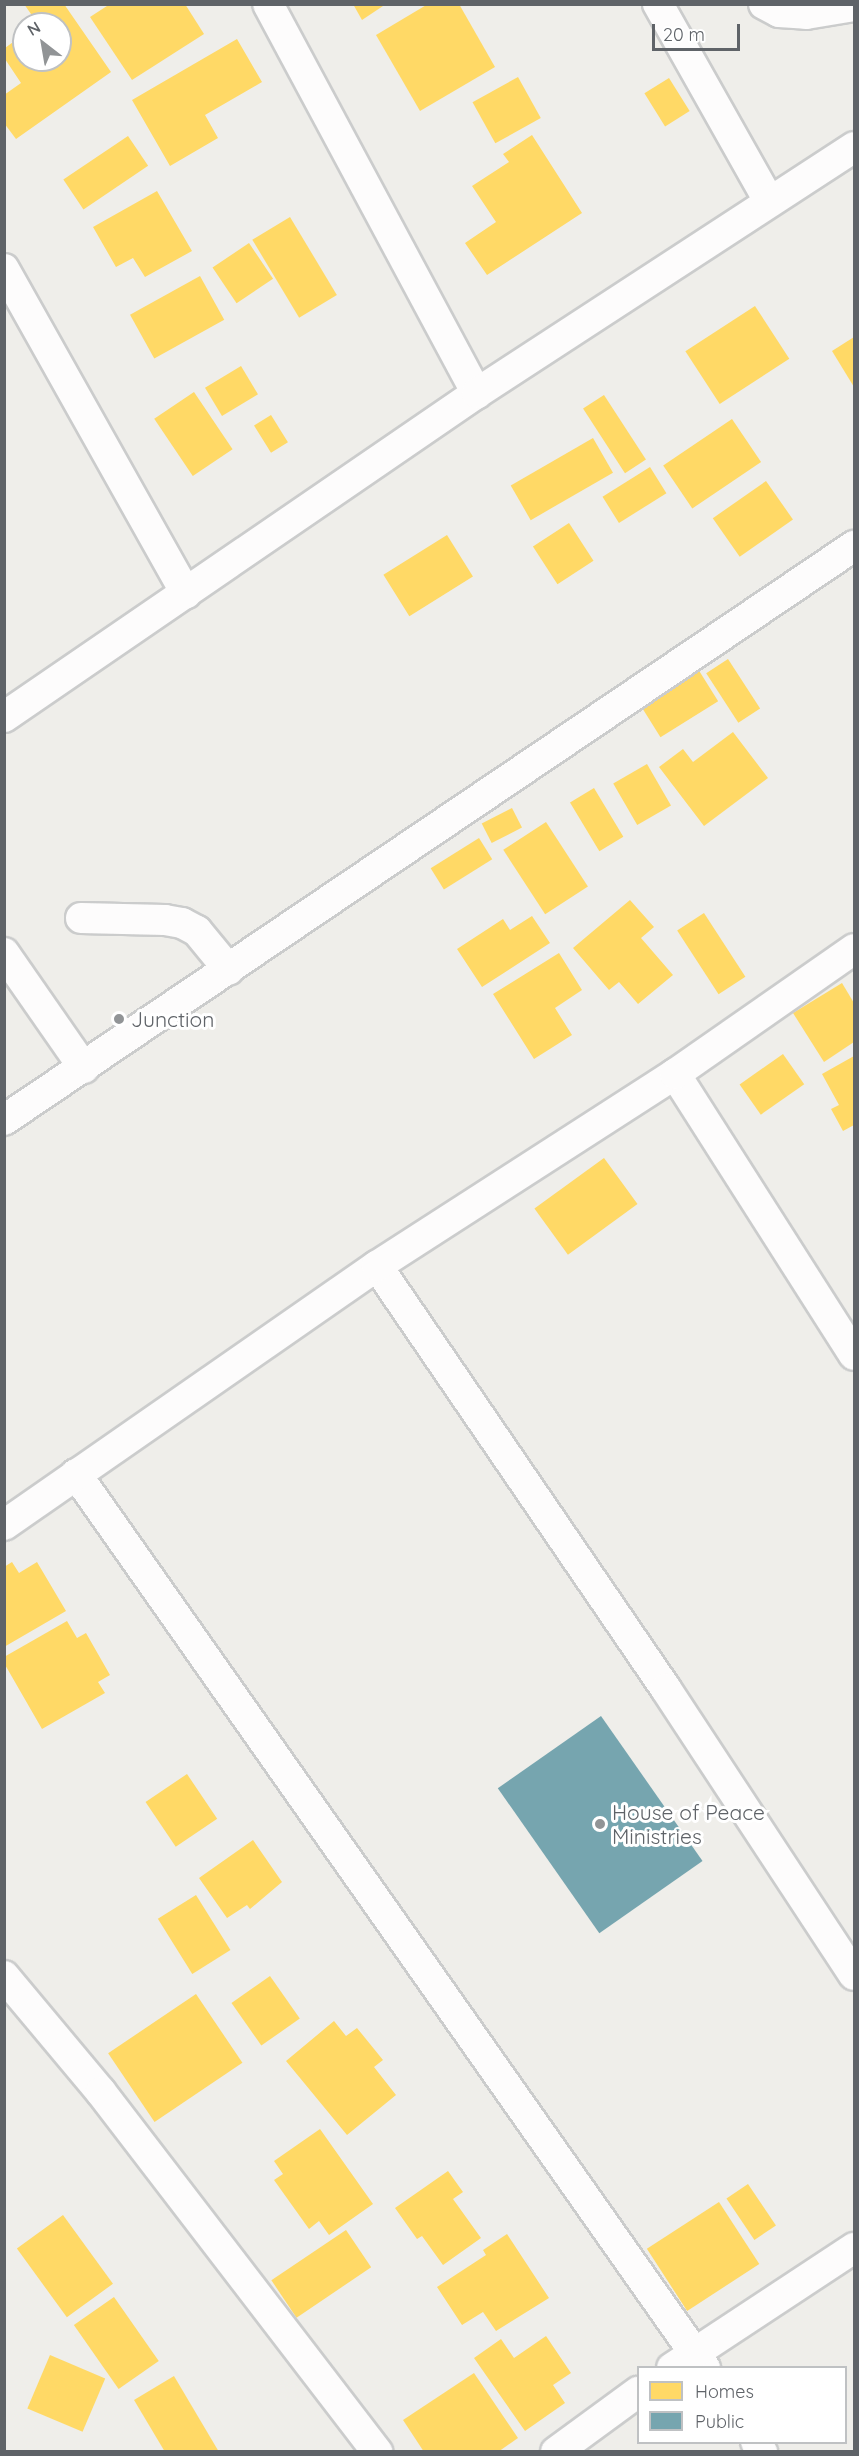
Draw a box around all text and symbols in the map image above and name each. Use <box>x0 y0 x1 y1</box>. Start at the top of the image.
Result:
north arrow <box>12 12 72 72</box>
scale bar <box>655 12 744 50</box>
text: N <box>24 17 44 40</box>
text: 20 m <box>663 23 705 46</box>
place label: Junction <box>131 1006 214 1032</box>
marker: Junction <box>112 1012 126 1026</box>
place label: House of Peace Ministries <box>612 1799 765 1849</box>
marker: House of Peace Ministries <box>593 1817 607 1831</box>
legend <box>637 2366 847 2444</box>
text: Homes <box>695 2380 754 2403</box>
text: Public <box>695 2410 744 2433</box>

